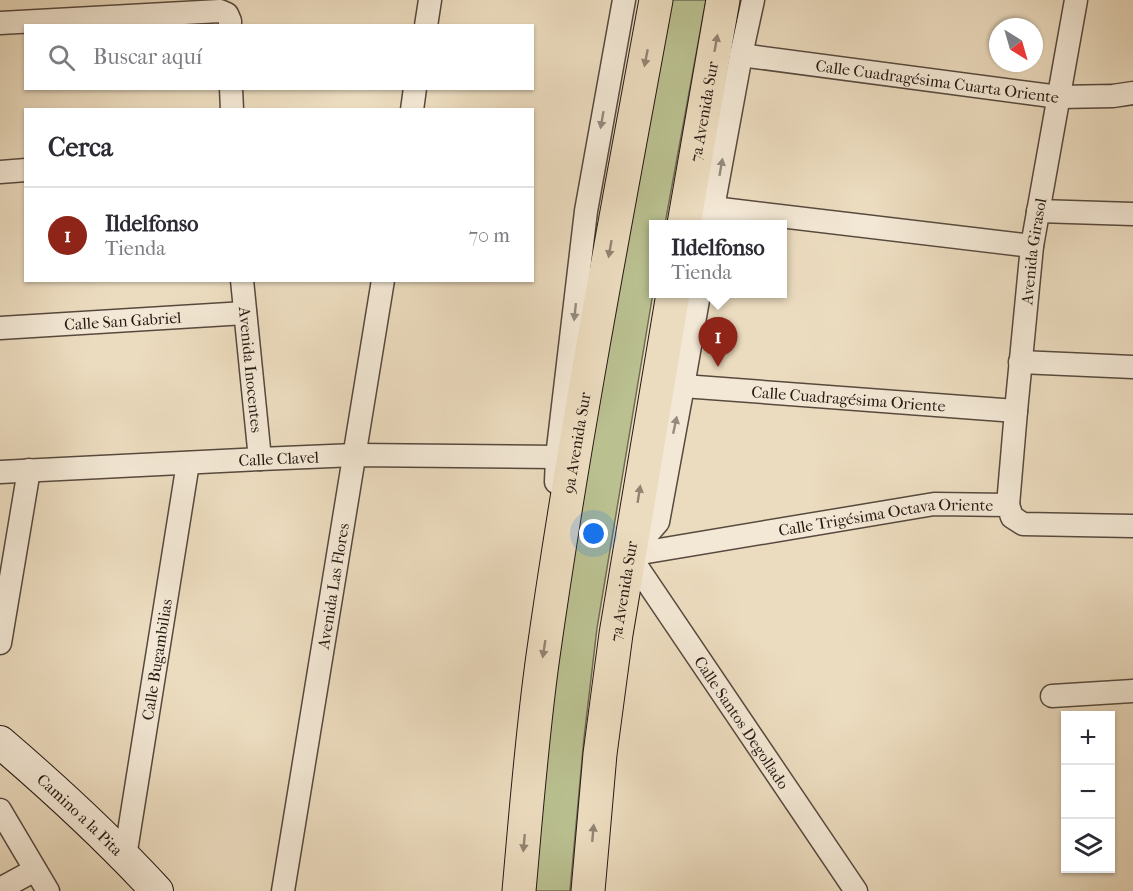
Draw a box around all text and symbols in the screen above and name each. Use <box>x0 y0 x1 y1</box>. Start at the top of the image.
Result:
north arrow <box>989 18 1043 72</box>
search box <box>24 24 534 90</box>
one-way arrow <box>711 33 720 52</box>
icon: search <box>45 41 78 74</box>
text: Buscar aquí <box>93 44 202 70</box>
one-way arrow <box>641 48 650 67</box>
street label: Calle Cuadragésima Cuarta Oriente <box>814 55 1060 106</box>
street label: 7a Avenida Sur <box>685 60 722 163</box>
one-way arrow <box>598 110 607 129</box>
text: Cerca <box>48 132 113 163</box>
one-way arrow <box>717 157 726 176</box>
street label: Avenida Girasol <box>1017 196 1050 307</box>
text: Ildelfonso <box>105 211 198 237</box>
popup <box>649 220 787 298</box>
text: 1 <box>64 224 71 247</box>
text: 70 m <box>468 224 510 247</box>
text: Ildelfonso <box>671 235 765 261</box>
text: Tienda <box>105 237 165 260</box>
one-way arrow <box>605 240 614 259</box>
text: Tienda <box>671 261 732 284</box>
one-way arrow <box>570 303 579 322</box>
street label: Avenida Inocentes <box>235 305 267 433</box>
street label: Calle San Gabriel <box>64 307 183 334</box>
pin: 1 <box>698 318 738 367</box>
street label: Calle Cuadragésima Oriente <box>751 382 946 415</box>
street label: 9a Avenida Sur <box>558 391 594 495</box>
one-way arrow <box>671 415 680 434</box>
street label: Calle Clavel <box>238 447 320 470</box>
one-way arrow <box>635 484 644 503</box>
street label: Calle Trigésima Octava Oriente <box>777 494 993 539</box>
your location <box>579 519 608 548</box>
street label: Avenida Las Flores <box>313 522 353 651</box>
street label: 7a Avenida Sur <box>606 539 641 643</box>
street label: Calle Bugambilias <box>138 597 176 721</box>
one-way arrow <box>539 639 548 658</box>
street label: Calle Santos Degollado <box>691 652 794 792</box>
map controls <box>1061 711 1115 873</box>
button: + <box>1061 711 1115 765</box>
button: − <box>1061 765 1115 819</box>
street label: Camino a la Pita <box>33 770 127 860</box>
button: layers <box>1061 819 1115 873</box>
one-way arrow <box>588 823 598 842</box>
one-way arrow <box>519 833 529 852</box>

